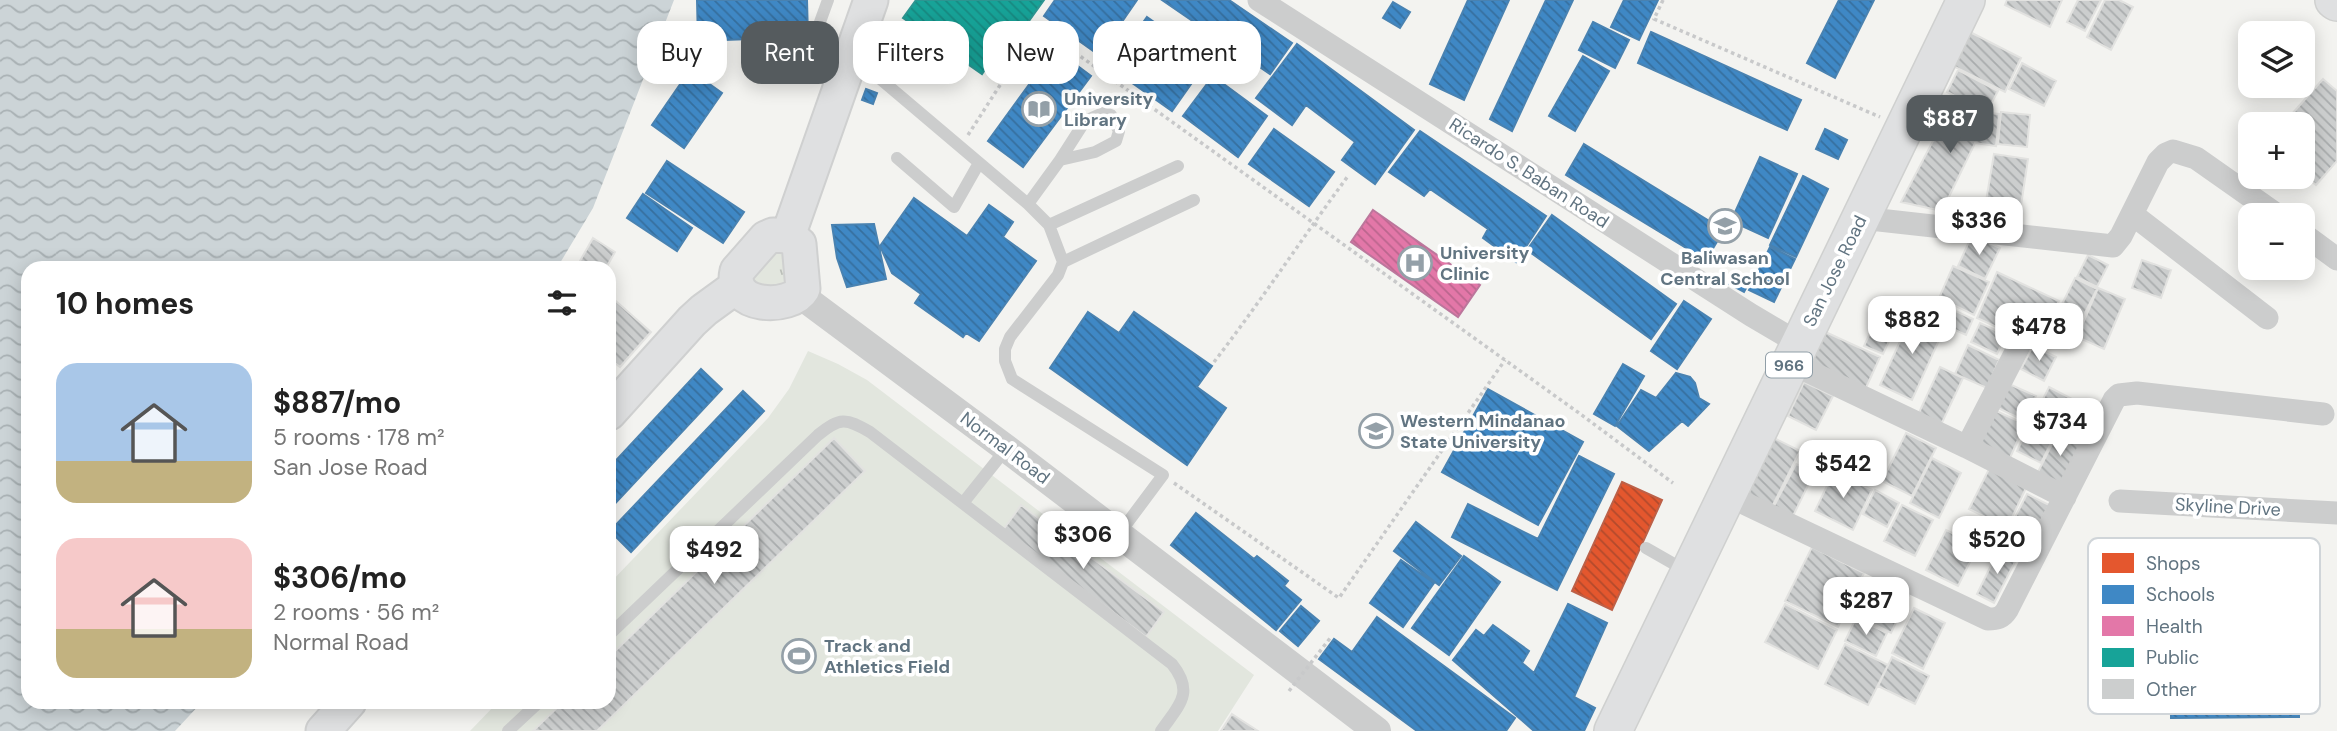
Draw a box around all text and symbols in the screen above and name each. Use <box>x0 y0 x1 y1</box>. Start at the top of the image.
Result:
chip: Buy <box>637 21 727 84</box>
chip: Rent <box>741 21 839 84</box>
chip: Filters <box>853 21 969 84</box>
chip: New <box>983 21 1079 84</box>
chip: Apartment <box>1093 21 1261 84</box>
map controls <box>2238 21 2315 280</box>
button: layers <box>2238 21 2315 98</box>
place label: University Library <box>1064 87 1154 132</box>
library icon: University Library <box>1020 90 1058 128</box>
pin: $887 <box>1909 96 1991 155</box>
text: $887 <box>1922 103 1978 133</box>
street label: Ricardo S. Baban Road <box>1445 112 1613 234</box>
button: + <box>2238 112 2315 189</box>
pin: $336 <box>1938 198 2020 257</box>
button: − <box>2238 203 2315 280</box>
text: $336 <box>1951 205 2007 235</box>
school or university icon: Baliwasan Central School <box>1706 207 1744 245</box>
street label: San Jose Road <box>1798 211 1872 331</box>
place label: University Clinic <box>1440 241 1530 286</box>
hospital icon: University Clinic <box>1396 244 1434 282</box>
place label: Baliwasan Central School <box>1660 246 1790 291</box>
text: 10 homes <box>56 284 194 323</box>
icon: filters <box>543 284 581 322</box>
pin: $882 <box>1871 296 1953 356</box>
text: $882 <box>1884 304 1940 334</box>
pin: $478 <box>1998 304 2080 363</box>
text: $478 <box>2011 311 2067 341</box>
road number: 966 <box>1766 352 1812 378</box>
text: $887/mo <box>273 383 401 422</box>
icon: home <box>112 391 196 475</box>
pin: $734 <box>2019 398 2101 458</box>
street label: Normal Road <box>955 406 1055 490</box>
text: $734 <box>2033 406 2087 436</box>
place label: Western Mindanao State University <box>1400 409 1566 454</box>
school or university icon: Western Mindanao State University <box>1357 412 1395 450</box>
text: 5 rooms · 178 m² <box>273 422 445 452</box>
pin: $542 <box>1802 440 1884 500</box>
text: $542 <box>1815 448 1871 478</box>
text: San Jose Road <box>273 452 428 482</box>
street label: Skyline Drive <box>2175 492 2281 522</box>
pin: $306 <box>1042 512 1124 571</box>
pin: $520 <box>1956 516 2038 576</box>
text: $306 <box>1054 519 1112 549</box>
text: $520 <box>1968 524 2026 554</box>
pin: $492 <box>673 526 755 586</box>
text: $492 <box>686 534 742 564</box>
legend <box>2088 538 2320 714</box>
text: Shops <box>2146 551 2201 576</box>
text: $306/mo <box>273 558 407 597</box>
icon: home <box>112 566 196 650</box>
pin: $287 <box>1825 578 1907 637</box>
text: Schools <box>2146 582 2215 607</box>
text: $287 <box>1839 585 1893 615</box>
text: 2 rooms · 56 m² <box>273 597 439 627</box>
text: Health <box>2146 614 2203 639</box>
text: Normal Road <box>273 627 409 657</box>
place label: Track and Athletics Field <box>824 634 950 679</box>
sports icon: Track and Athletics Field <box>780 637 818 675</box>
text: Public <box>2146 645 2199 670</box>
text: Other <box>2146 677 2197 702</box>

